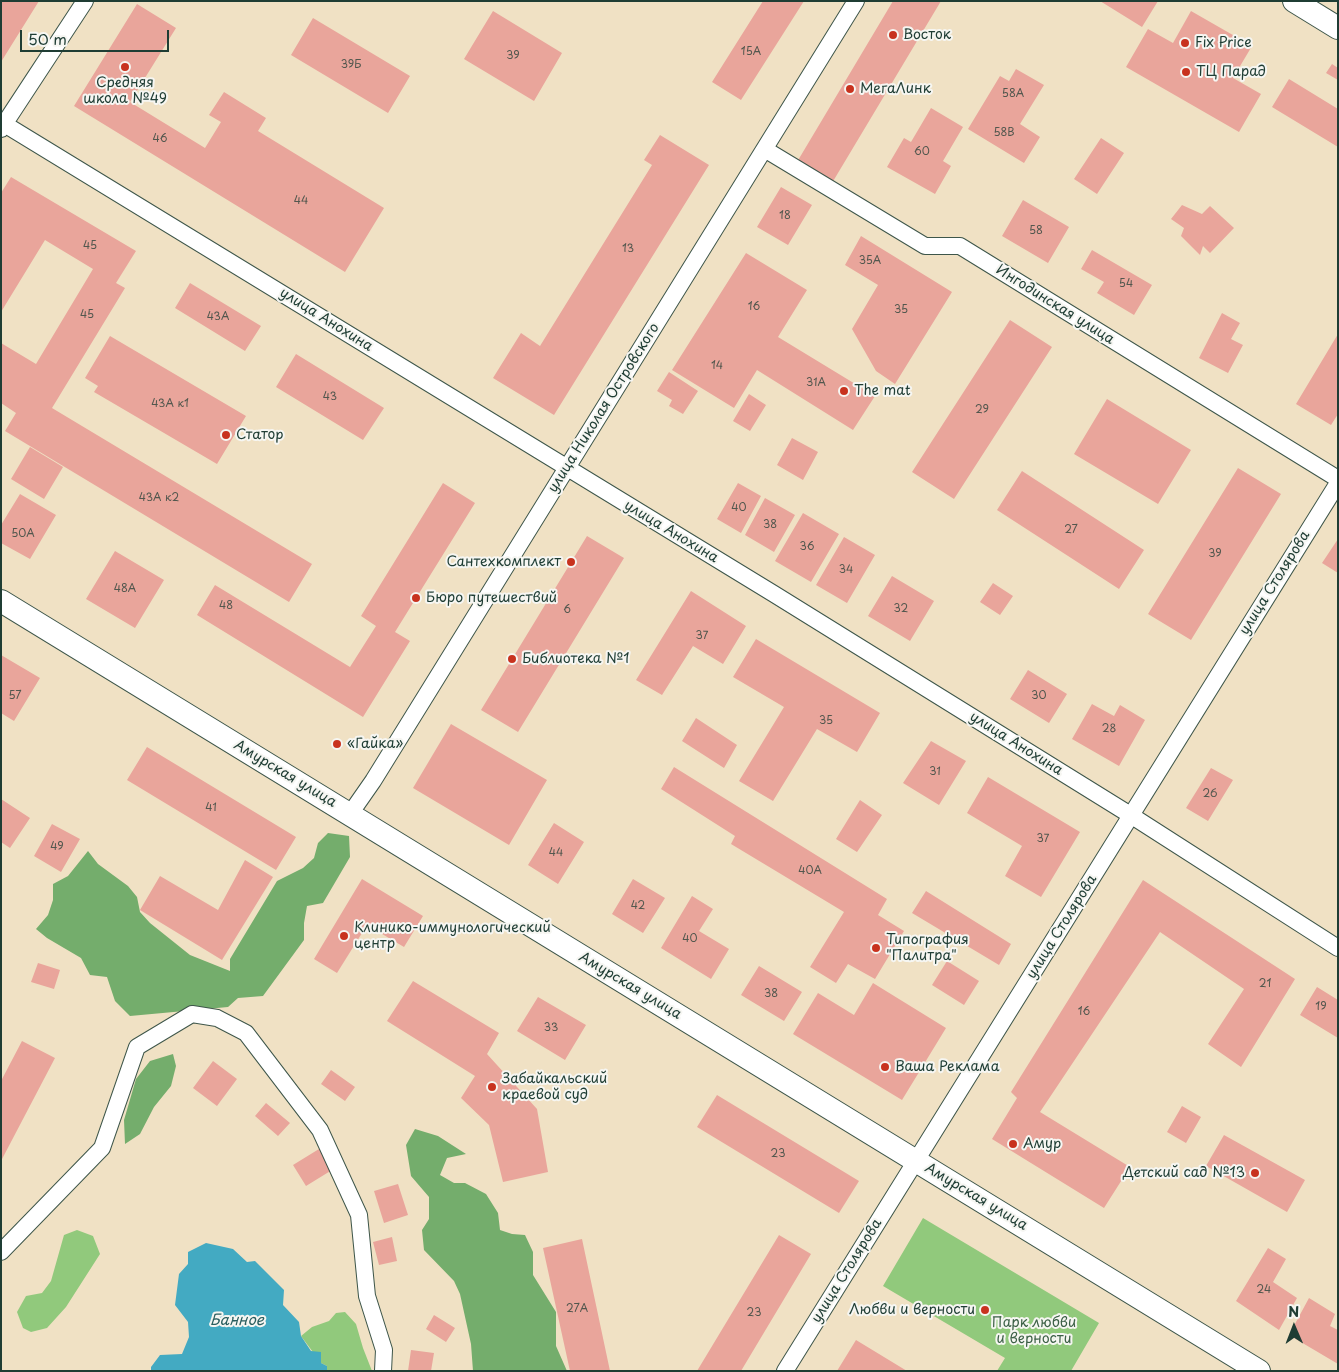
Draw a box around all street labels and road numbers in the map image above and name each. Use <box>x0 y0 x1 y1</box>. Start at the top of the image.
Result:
street label: Ингодинская улица <box>993 262 1117 348</box>
street label: улица Анохина <box>276 285 376 355</box>
street label: улица Николая Островского <box>545 320 663 496</box>
street label: улица Анохина <box>621 497 721 567</box>
street label: улица Столярова <box>1236 528 1314 638</box>
street label: улица Анохина <box>966 709 1066 779</box>
street label: Амурская улица <box>231 737 339 811</box>
street label: улица Столярова <box>1023 872 1101 982</box>
street label: Амурская улица <box>576 949 684 1023</box>
street label: Амурская улица <box>922 1160 1030 1234</box>
street label: улица Столярова <box>808 1216 886 1326</box>

